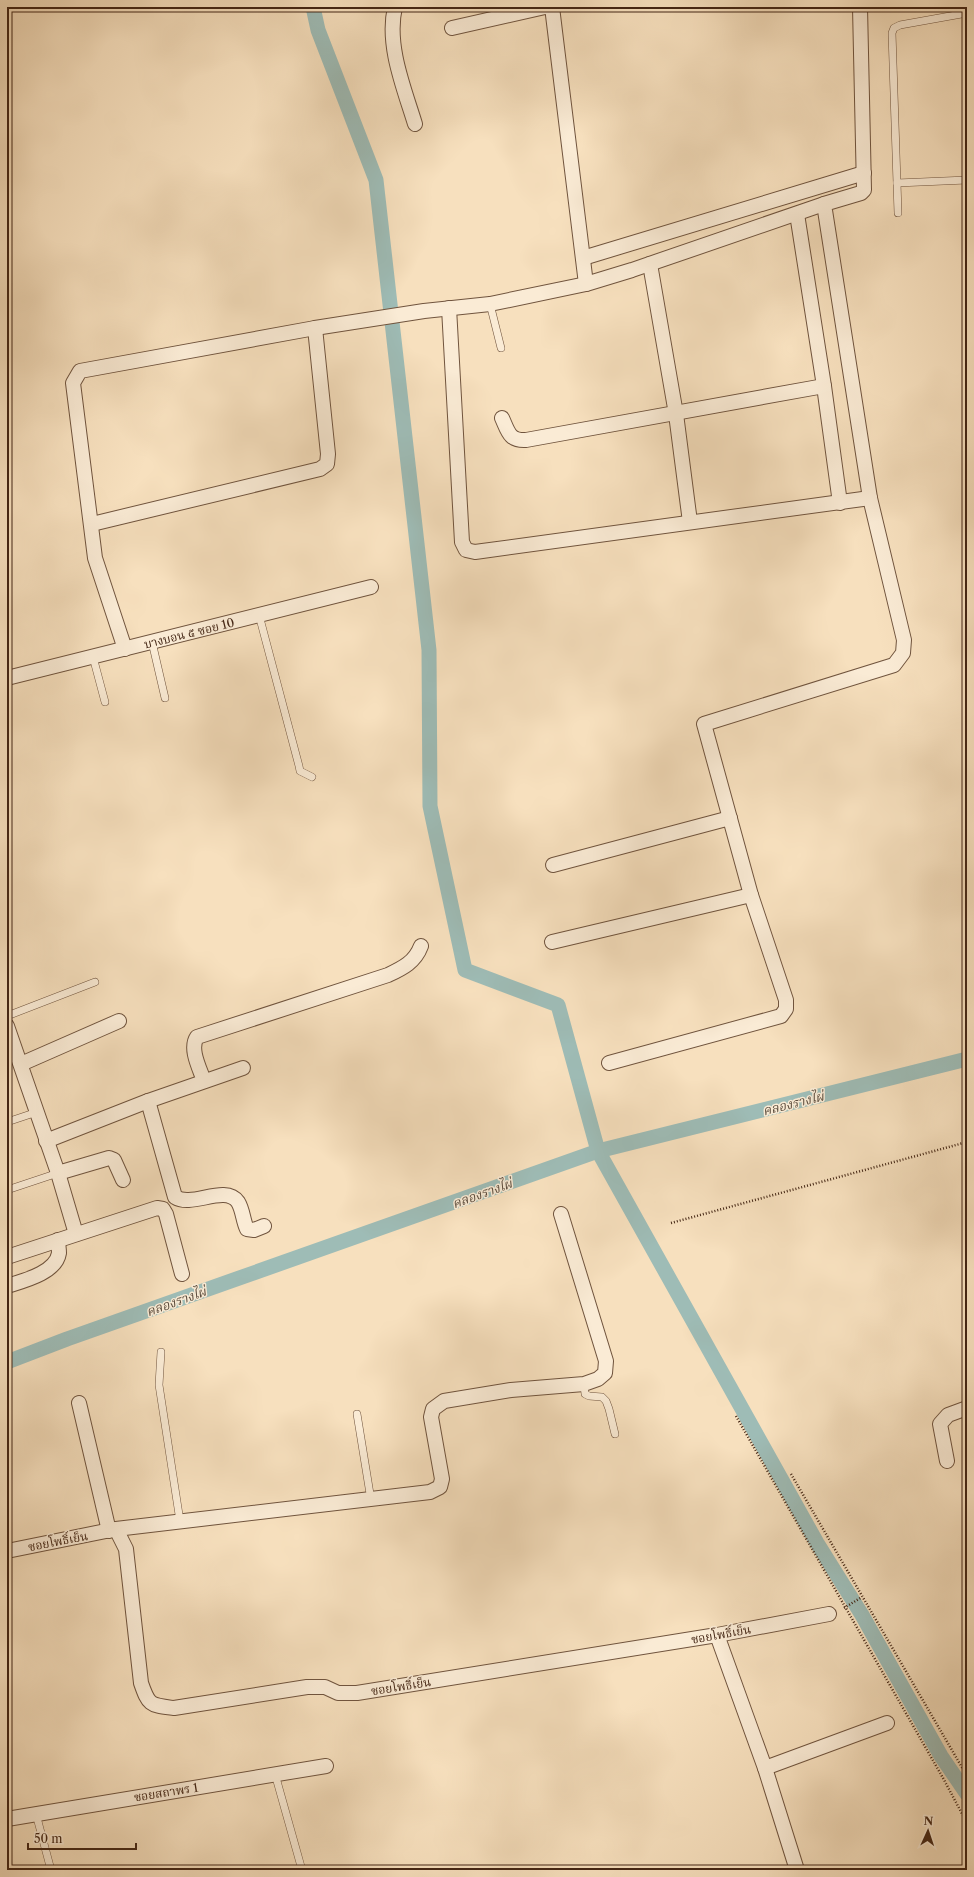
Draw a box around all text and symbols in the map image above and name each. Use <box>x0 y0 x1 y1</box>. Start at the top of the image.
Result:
street label: บางบอน ๕ ซอย 10 <box>142 615 236 651</box>
water label: คลองรางไผ่ <box>761 1086 827 1118</box>
water label: คลองรางไผ่ <box>450 1173 516 1211</box>
water label: คลองรางไผ่ <box>144 1281 210 1319</box>
street label: ซอยโพธิ์เย็น <box>27 1527 89 1554</box>
street label: ซอยโพธิ์เย็น <box>690 1620 752 1647</box>
street label: ซอยโพธิ์เย็น <box>370 1673 432 1698</box>
street label: ซอยสถาพร 1 <box>133 1780 199 1804</box>
north arrow <box>908 1811 948 1851</box>
text: N <box>923 1814 934 1828</box>
scale bar <box>28 1825 136 1851</box>
text: 50 m <box>34 1831 63 1846</box>

